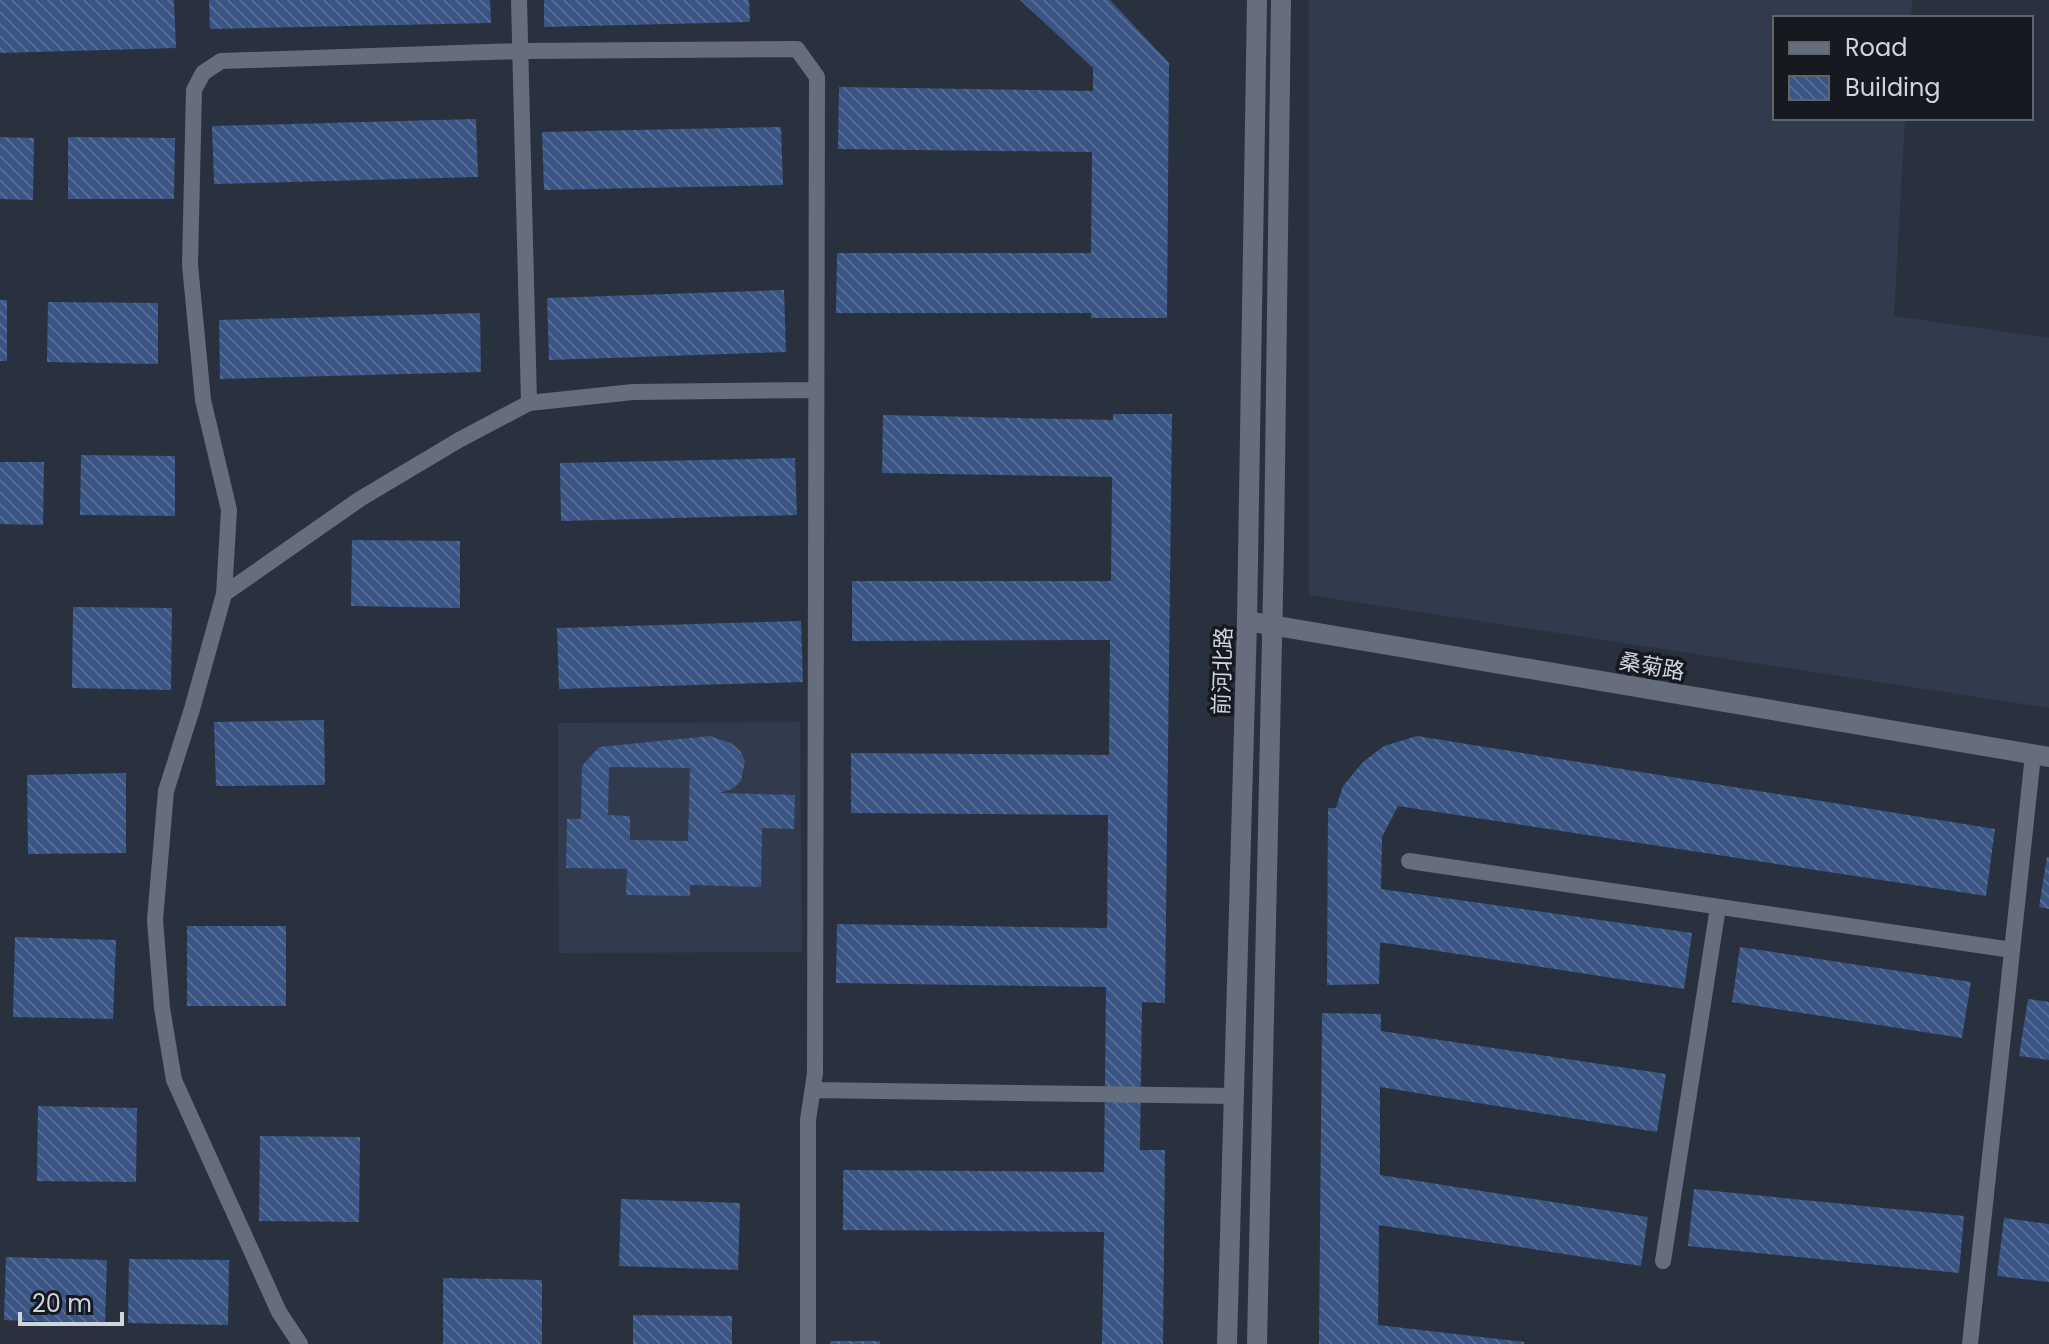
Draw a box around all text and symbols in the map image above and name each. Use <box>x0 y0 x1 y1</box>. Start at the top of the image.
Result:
legend <box>1773 16 2033 120</box>
text: Road <box>1845 31 1907 64</box>
text: Building <box>1845 71 1941 104</box>
street label: 前河北路 <box>1205 626 1240 716</box>
street label: 桑菊路 <box>1617 645 1687 687</box>
scale bar <box>20 1276 122 1326</box>
text: 20 m <box>32 1287 92 1320</box>

